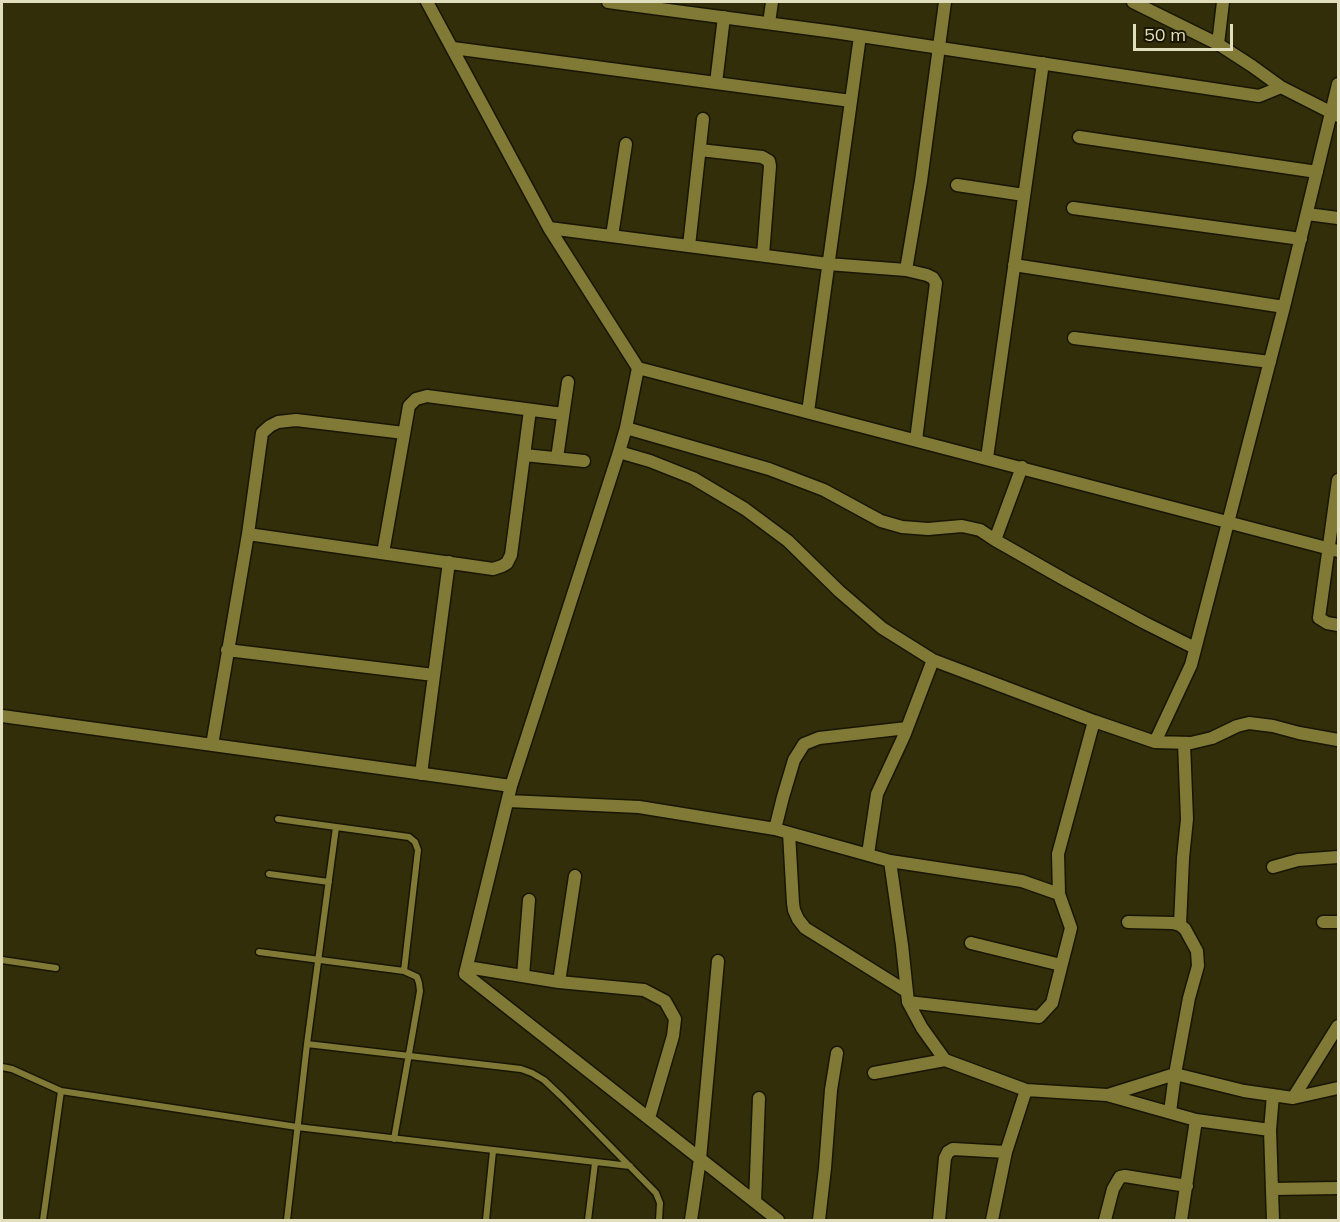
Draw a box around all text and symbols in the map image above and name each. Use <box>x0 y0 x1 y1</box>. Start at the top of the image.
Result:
scale bar <box>1136 12 1236 50</box>
text: 50 m <box>1144 23 1186 46</box>

